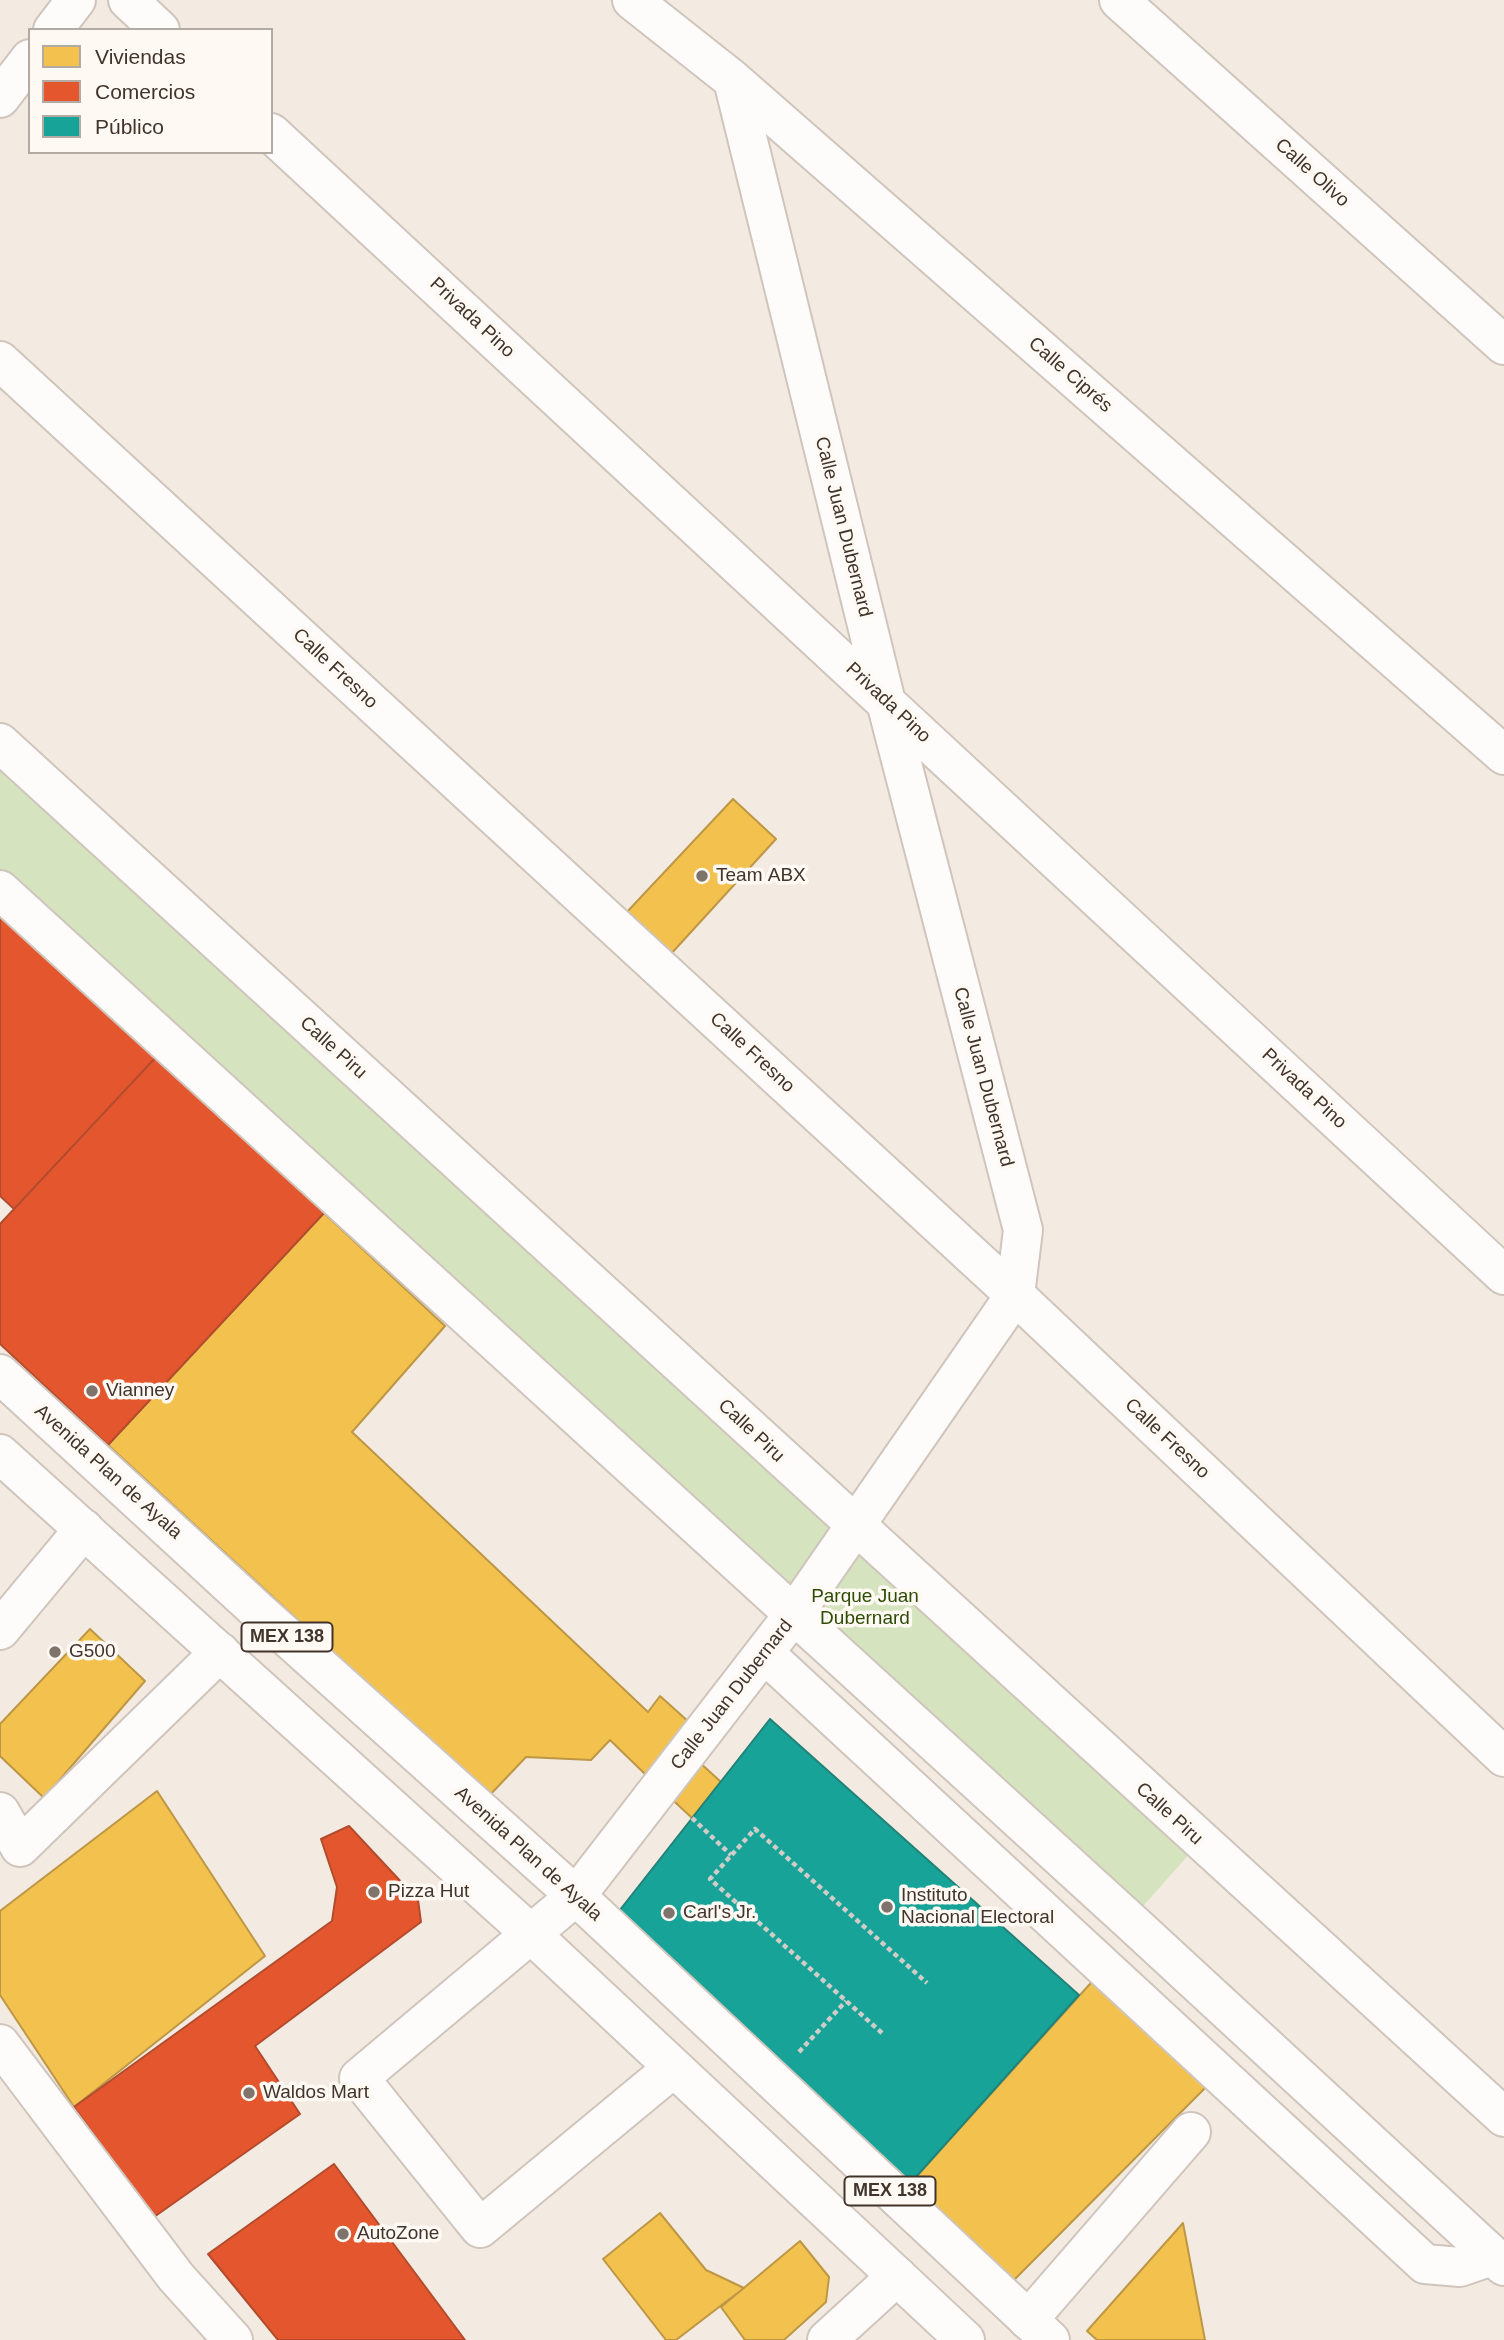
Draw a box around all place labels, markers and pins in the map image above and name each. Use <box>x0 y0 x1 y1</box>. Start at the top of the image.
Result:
place label: Team ABX <box>716 865 806 887</box>
marker: Team ABX <box>694 868 710 884</box>
place label: Vianney <box>106 1380 174 1402</box>
marker: Vianney <box>84 1383 100 1399</box>
place label: G500 <box>69 1641 115 1663</box>
marker: G500 <box>47 1644 63 1660</box>
place label: Pizza Hut <box>388 1881 469 1903</box>
marker: Pizza Hut <box>366 1884 382 1900</box>
place label: Instituto Nacional Electoral <box>901 1885 1054 1929</box>
marker: Instituto Nacional Electoral <box>879 1899 895 1915</box>
place label: Carl's Jr. <box>683 1902 756 1924</box>
marker: Carl's Jr. <box>661 1905 677 1921</box>
place label: Waldos Mart <box>263 2082 369 2104</box>
marker: Waldos Mart <box>241 2085 257 2101</box>
place label: AutoZone <box>357 2223 439 2245</box>
marker: AutoZone <box>335 2226 351 2242</box>

